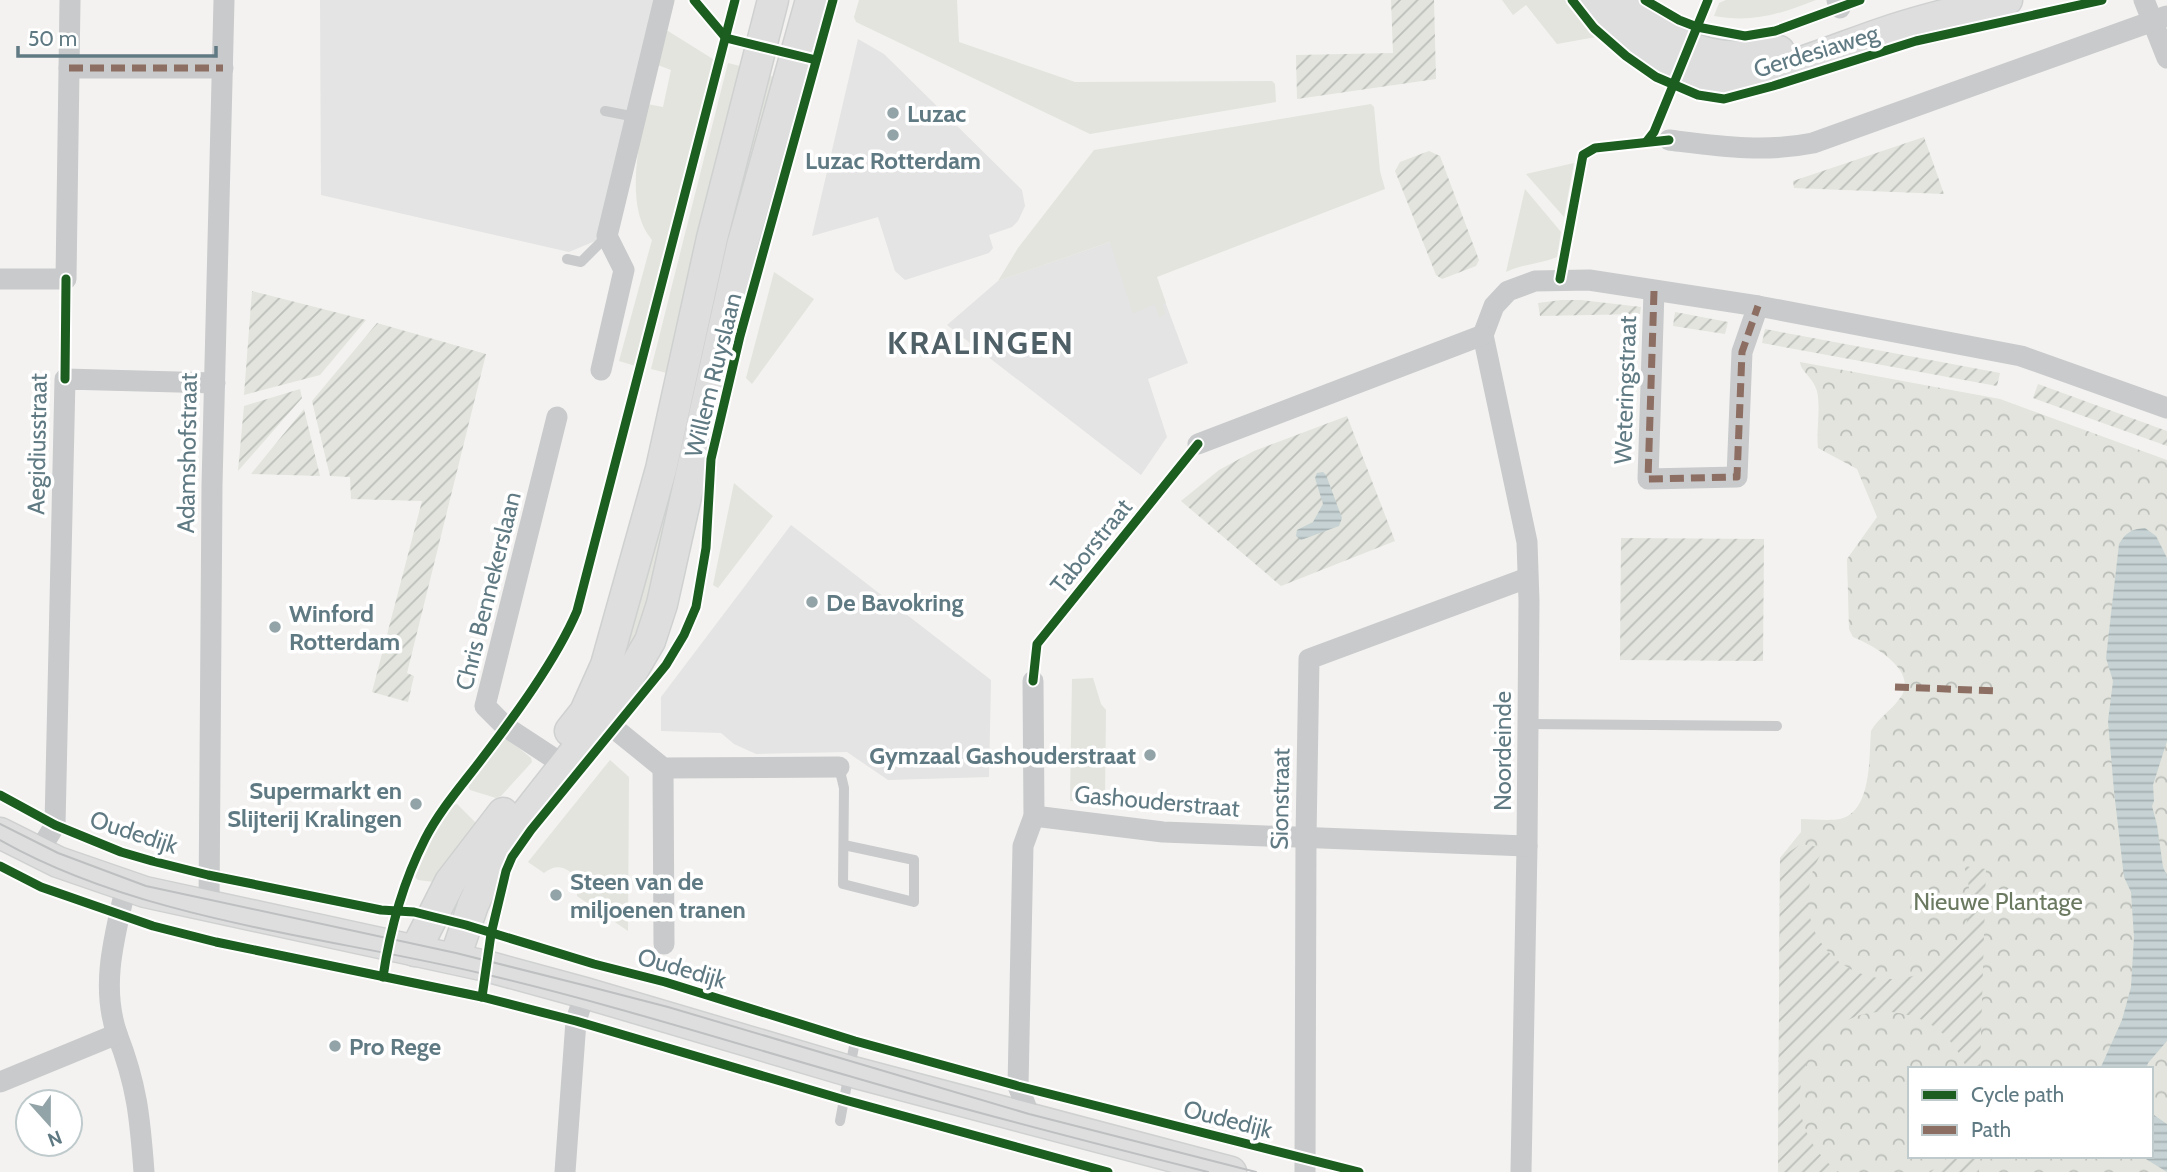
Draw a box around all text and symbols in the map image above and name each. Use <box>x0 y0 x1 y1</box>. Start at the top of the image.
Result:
scale bar <box>18 14 215 58</box>
street label: Gerdesiaweg <box>1750 18 1883 84</box>
text: 50 m <box>28 26 77 51</box>
place label: Luzac <box>907 99 966 128</box>
marker: Luzac <box>885 105 901 121</box>
marker: Luzac Rotterdam <box>885 127 901 143</box>
place label: Luzac Rotterdam <box>805 146 981 175</box>
street label: Willem Ruyslaan <box>679 290 747 460</box>
street label: Weteringstraat <box>1608 315 1642 465</box>
district label: KRALINGEN <box>887 323 1075 362</box>
street label: Adamshofstraat <box>171 372 203 534</box>
street label: Aegidiusstraat <box>21 373 53 515</box>
street label: Chris Bennekerslaan <box>449 489 527 693</box>
street label: Taborstraat <box>1044 493 1138 599</box>
place label: De Bavokring <box>826 588 963 617</box>
marker: De Bavokring <box>804 594 820 610</box>
place label: Winford Rotterdam <box>289 599 400 656</box>
marker: Winford Rotterdam <box>267 619 283 635</box>
street label: Noordeinde <box>1488 691 1517 811</box>
place label: Gymzaal Gashouderstraat <box>869 741 1136 770</box>
marker: Gymzaal Gashouderstraat <box>1142 747 1158 763</box>
street label: Sionstraat <box>1265 748 1295 850</box>
place label: Supermarkt en Slijterij Kralingen <box>227 776 402 833</box>
street label: Gashouderstraat <box>1073 779 1241 823</box>
marker: Supermarkt en Slijterij Kralingen <box>408 796 424 812</box>
street label: Oudedijk <box>86 804 182 860</box>
place label: Steen van de miljoenen tranen <box>570 867 746 924</box>
marker: Steen van de miljoenen tranen <box>548 887 564 903</box>
park label: Nieuwe Plantage <box>1913 887 2083 916</box>
street label: Oudedijk <box>634 942 730 995</box>
place label: Pro Rege <box>349 1032 441 1061</box>
marker: Pro Rege <box>327 1038 343 1054</box>
legend <box>1908 1067 2153 1158</box>
text: Cycle path <box>1971 1082 2064 1107</box>
north arrow <box>14 1088 84 1158</box>
street label: Oudedijk <box>1180 1094 1276 1144</box>
text: Path <box>1971 1117 2011 1142</box>
text: N <box>45 1125 65 1152</box>

